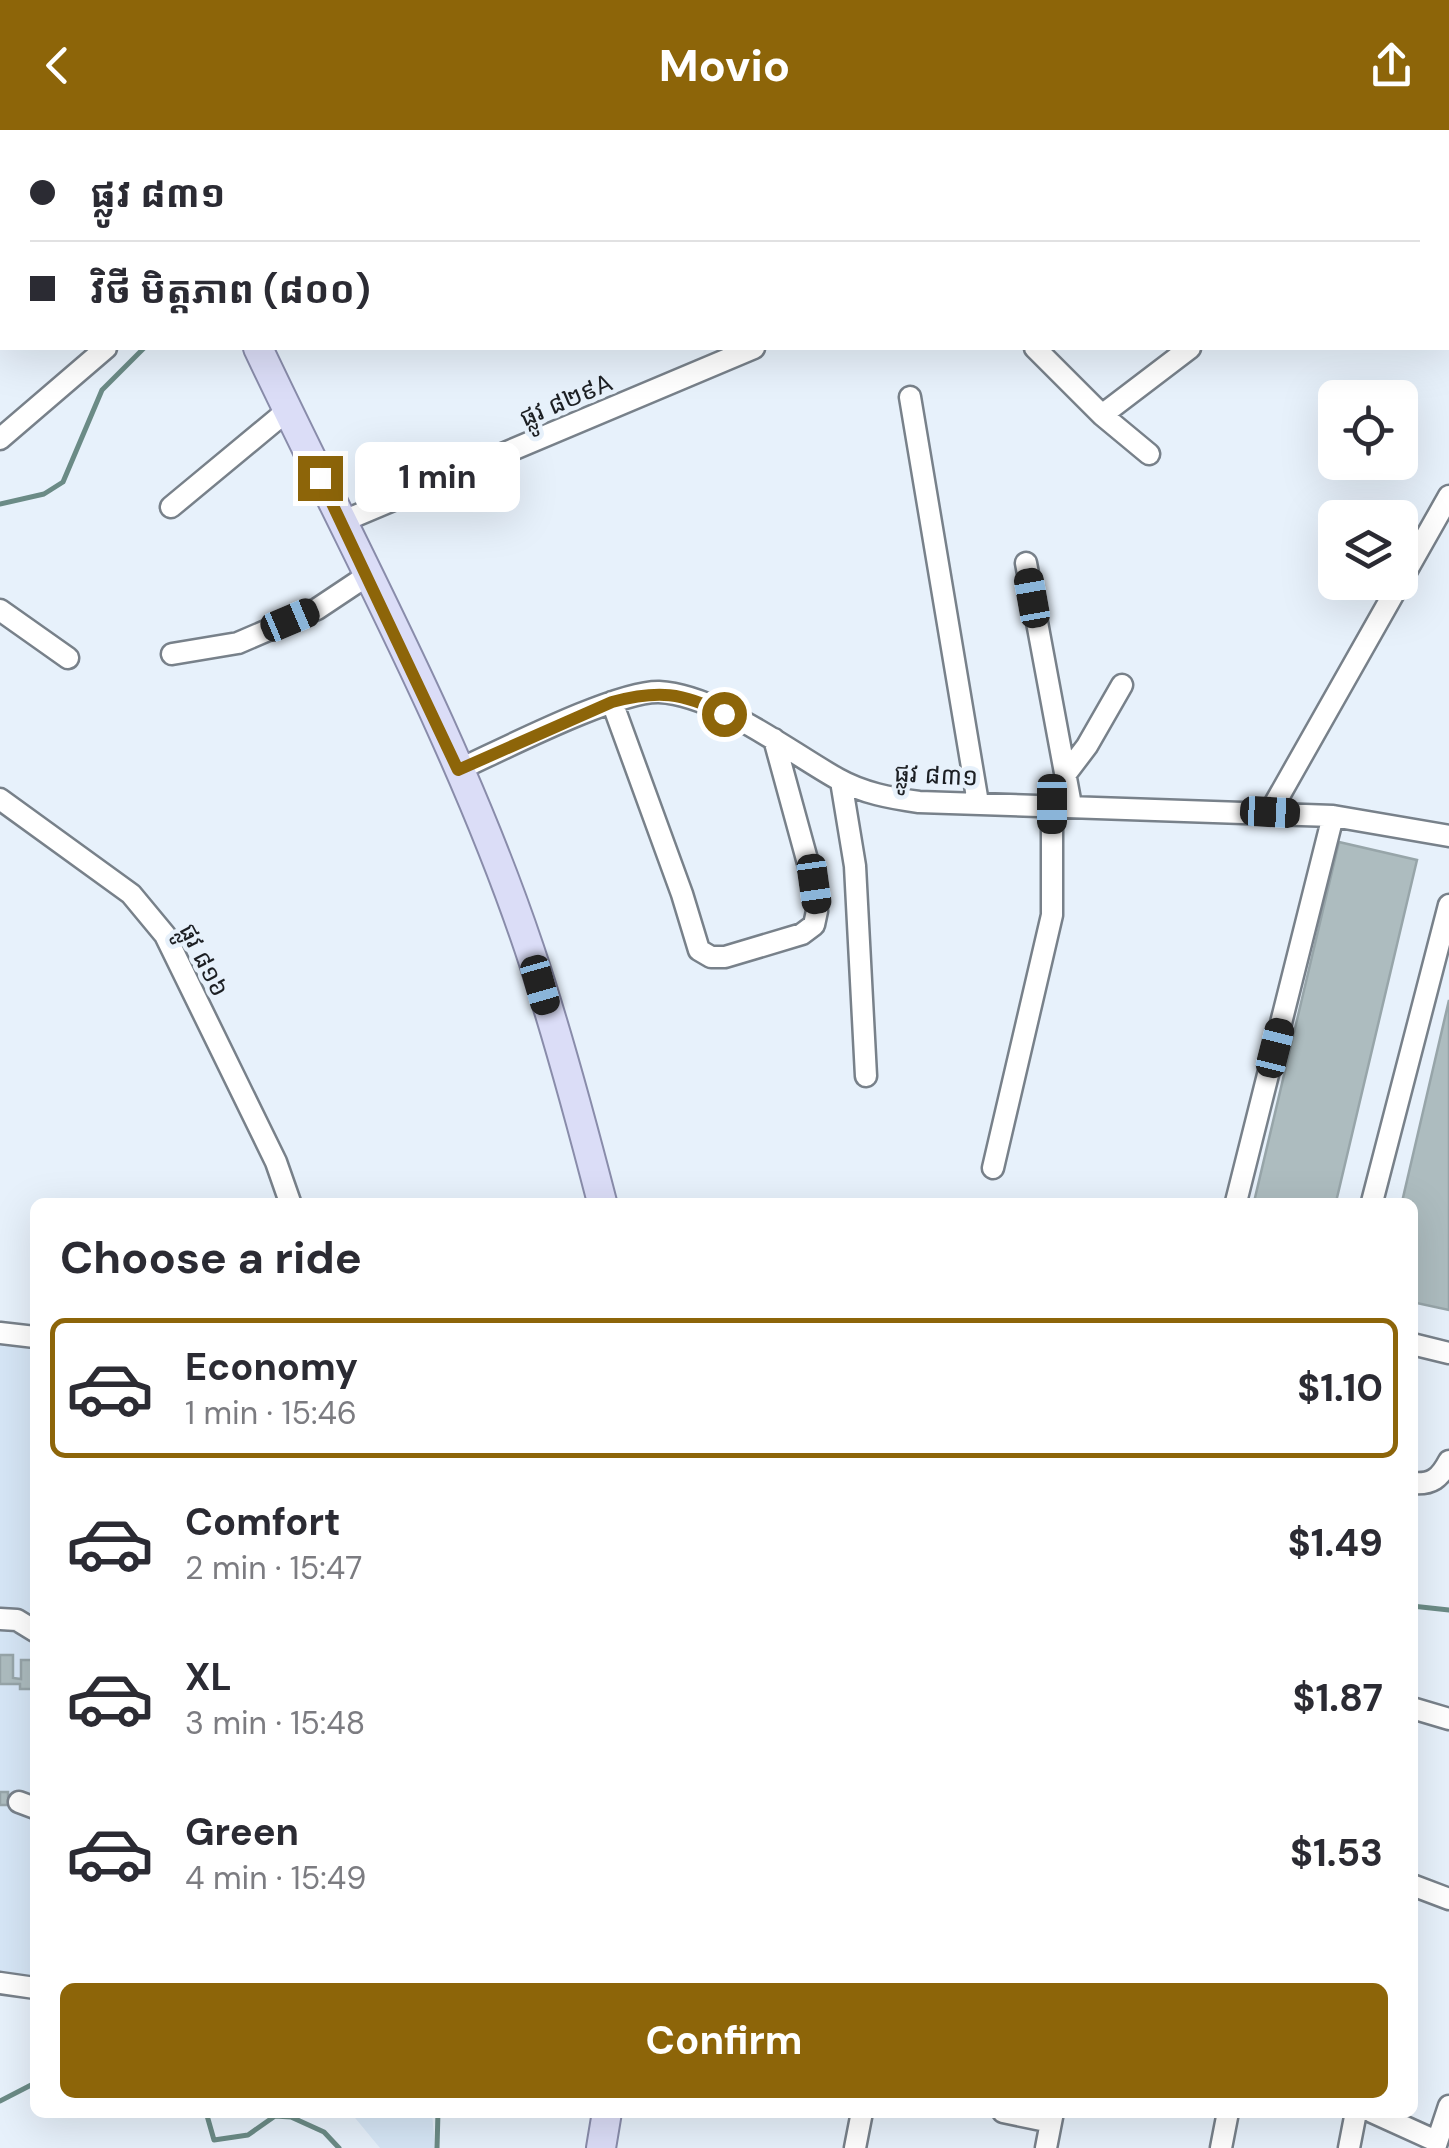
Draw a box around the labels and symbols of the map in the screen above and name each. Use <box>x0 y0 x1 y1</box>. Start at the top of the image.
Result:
street label: ផ្លូវ ៨២៩A <box>515 366 620 440</box>
callout: 1 min <box>355 443 520 513</box>
route end <box>298 456 343 501</box>
car <box>1012 566 1052 630</box>
car <box>257 594 323 646</box>
route start <box>702 692 747 737</box>
street label: ផ្លូវ ៨៣១ <box>893 756 979 800</box>
car <box>1037 774 1067 834</box>
car <box>1239 795 1301 829</box>
car <box>795 852 833 916</box>
street label: ផ្លូវ ៨១៦ <box>166 918 236 1005</box>
car <box>517 952 563 1018</box>
car <box>1253 1015 1297 1081</box>

